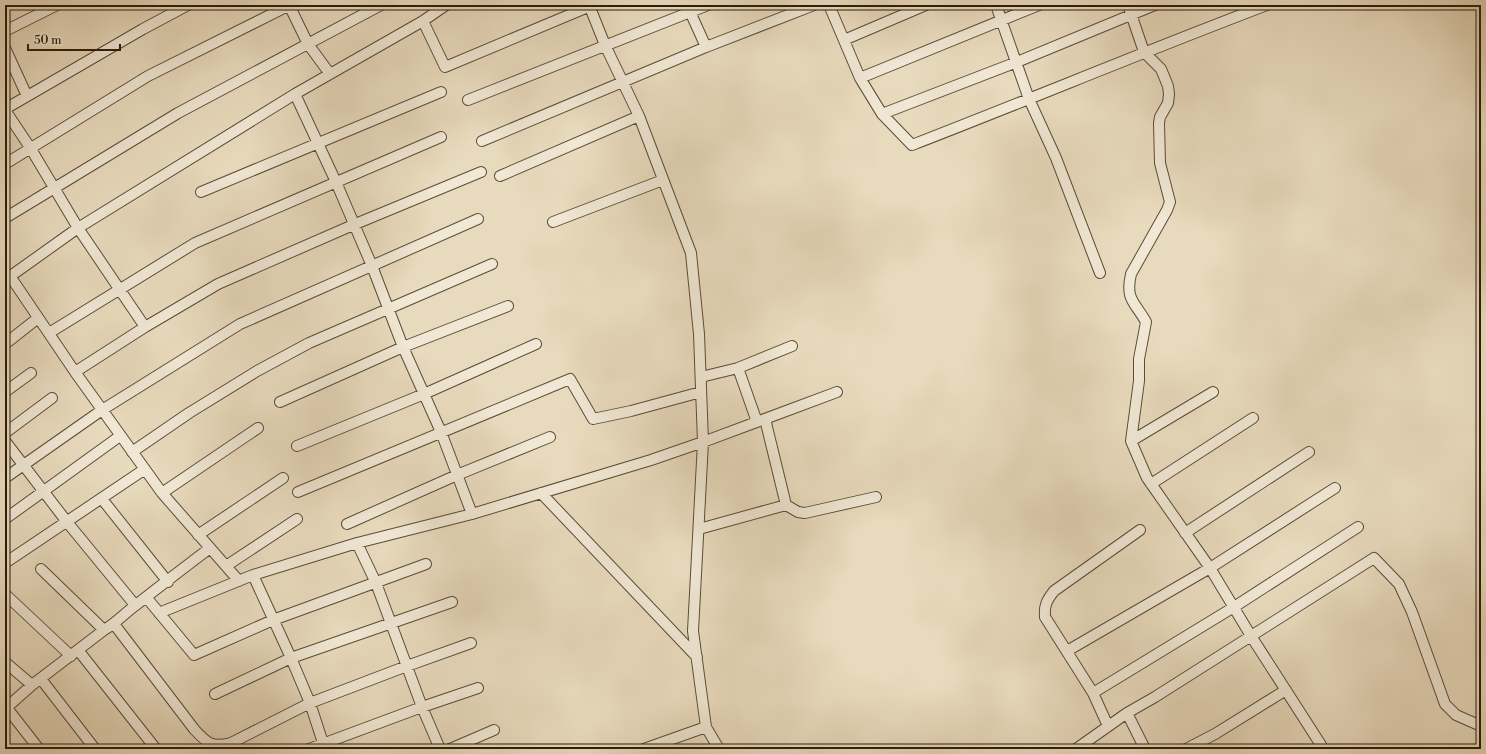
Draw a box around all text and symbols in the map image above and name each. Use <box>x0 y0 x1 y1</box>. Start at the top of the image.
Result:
scale bar <box>28 26 120 52</box>
text: 50 m <box>34 33 62 48</box>

